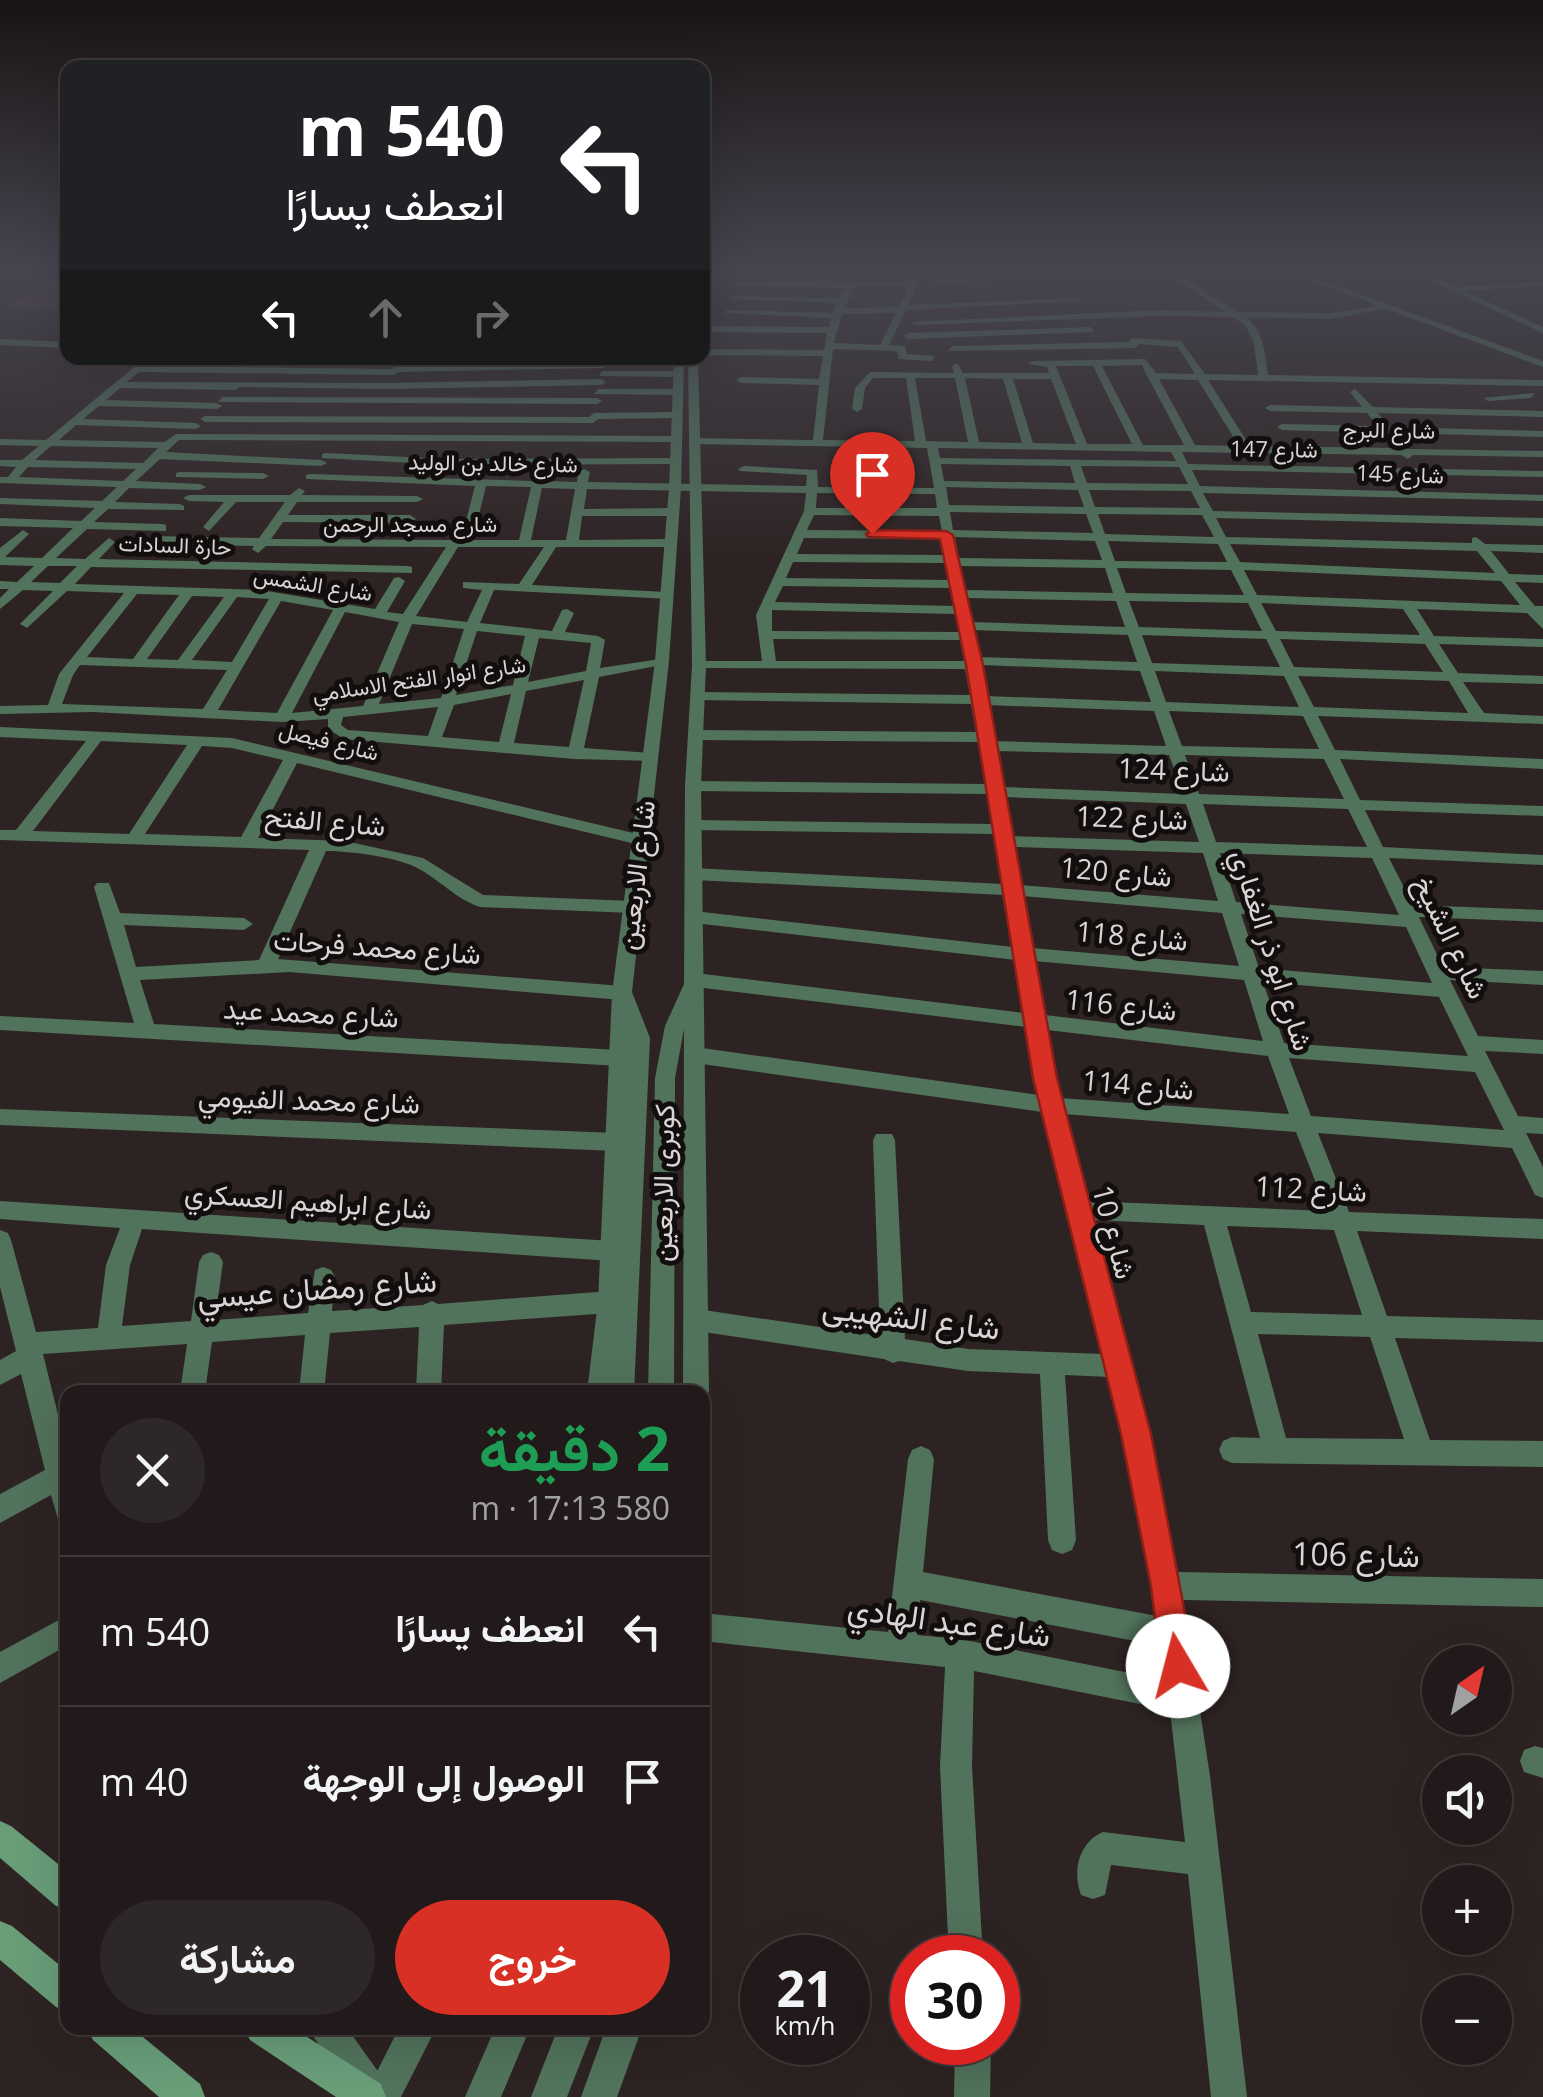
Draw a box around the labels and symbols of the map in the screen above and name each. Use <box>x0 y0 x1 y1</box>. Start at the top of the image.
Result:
street label: شارع البرج <box>1343 413 1435 446</box>
pin <box>830 432 915 535</box>
street label: شارع 147 <box>1230 432 1318 465</box>
street label: شارع خالد بن الوليد <box>408 446 578 479</box>
street label: شارع 145 <box>1356 456 1444 491</box>
street label: شارع مسجد الرحمن <box>323 508 497 539</box>
street label: حارة السادات <box>118 527 232 561</box>
street label: شارع الشمس <box>251 559 375 608</box>
street label: شارع انوار الفتح الاسلامي <box>310 648 528 713</box>
street label: شارع فيصل <box>276 713 382 768</box>
street label: شارع 124 <box>1118 748 1230 791</box>
street label: شارع الفتح <box>263 796 387 846</box>
street label: شارع 122 <box>1076 796 1188 839</box>
street label: شارع الاربعين <box>607 798 664 952</box>
street label: شارع ابو ذر الغفاري <box>1218 844 1323 1057</box>
street label: شارع 120 <box>1059 847 1173 896</box>
street label: شارع الشيخ <box>1404 869 1498 1005</box>
street label: شارع 118 <box>1075 911 1189 960</box>
street label: شارع محمد فرحات <box>272 920 482 973</box>
street label: شارع 116 <box>1064 979 1179 1030</box>
street label: شارع محمد عيد <box>222 988 400 1037</box>
street label: شارع 114 <box>1081 1060 1195 1109</box>
street label: شارع محمد الفيومي <box>197 1076 421 1127</box>
street label: كوبرى الاربعين <box>642 1104 682 1262</box>
street label: شارع 112 <box>1254 1166 1368 1211</box>
street label: شارع ابراهيم العسكري <box>183 1172 433 1233</box>
street label: شارع 10 <box>1083 1181 1146 1283</box>
street label: شارع رمضان عيسي <box>196 1258 439 1323</box>
street label: شارع الشهيبى <box>820 1284 1002 1351</box>
street label: شارع 106 <box>1292 1531 1420 1578</box>
street label: شارع عبد الهادي <box>844 1585 1054 1662</box>
position arrow <box>1126 1614 1230 1718</box>
north arrow <box>1422 1645 1512 1735</box>
speed limit sign: 30 <box>890 1935 1020 2065</box>

